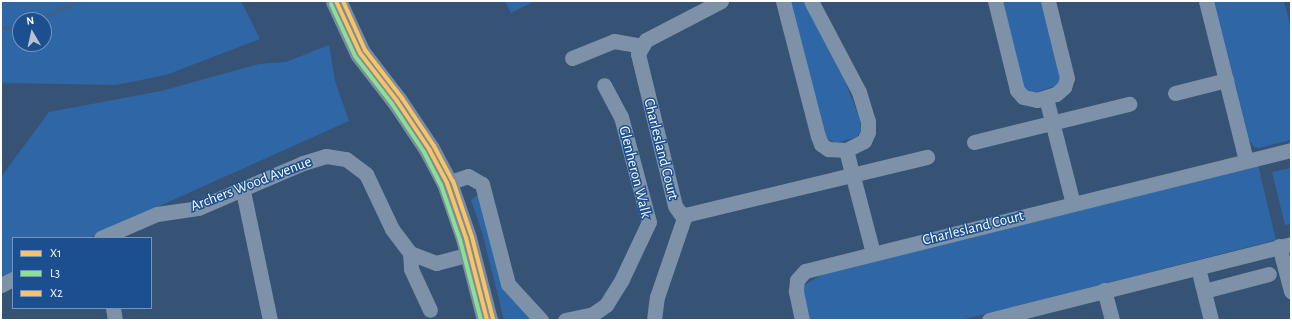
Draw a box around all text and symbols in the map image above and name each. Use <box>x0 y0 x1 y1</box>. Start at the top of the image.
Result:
north arrow <box>12 12 52 52</box>
text: N <box>26 15 35 27</box>
street label: Charlesland Court <box>640 96 682 202</box>
street label: Glenheron Walk <box>615 124 655 220</box>
street label: Archers Wood Avenue <box>188 153 314 215</box>
street label: Charlesland Court <box>920 207 1026 249</box>
legend <box>12 237 152 309</box>
text: X1 <box>50 247 61 259</box>
text: L3 <box>50 267 60 279</box>
text: X2 <box>50 287 63 299</box>

